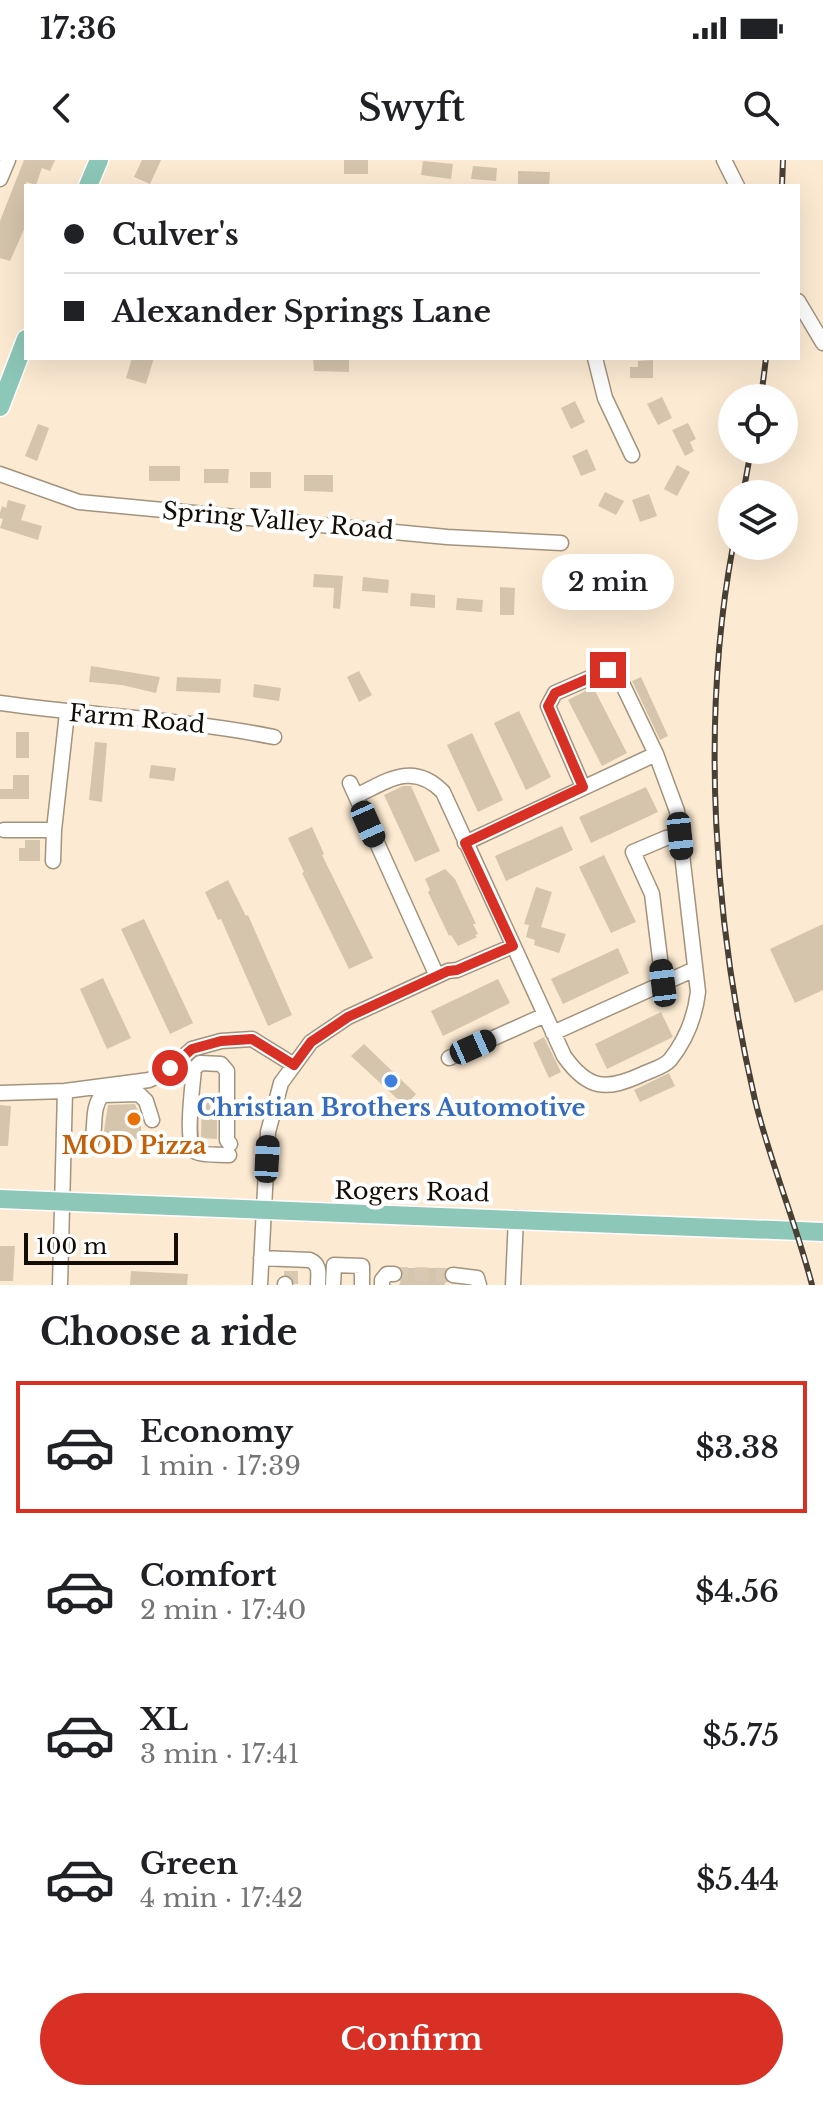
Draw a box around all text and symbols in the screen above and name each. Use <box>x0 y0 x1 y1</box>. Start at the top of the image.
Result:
text: 17:36 <box>40 10 116 47</box>
icon: back <box>40 86 84 130</box>
text: Swyft <box>358 86 465 131</box>
icon: search <box>739 86 783 130</box>
text: Culver's <box>112 216 239 253</box>
text: Alexander Springs Lane <box>112 293 491 330</box>
map controls <box>718 384 798 560</box>
button: locate <box>718 384 798 464</box>
button: layers <box>718 480 798 560</box>
street label: Spring Valley Road <box>161 496 395 545</box>
callout: 2 min <box>542 554 674 610</box>
text: 2 min <box>568 566 648 598</box>
route end <box>590 652 626 688</box>
street label: Farm Road <box>68 698 206 739</box>
car <box>347 797 389 851</box>
car <box>666 811 694 861</box>
car <box>648 958 678 1008</box>
car <box>446 1026 500 1068</box>
route start <box>152 1050 188 1086</box>
marker: Christian Brothers Automotive <box>382 1072 400 1090</box>
place label: Christian Brothers Automotive <box>196 1093 586 1122</box>
marker: MOD Pizza <box>125 1110 143 1128</box>
place label: MOD Pizza <box>62 1131 207 1160</box>
car <box>254 1134 280 1184</box>
street label: Rogers Road <box>334 1176 490 1207</box>
scale bar <box>24 1229 178 1265</box>
text: 100 m <box>36 1233 107 1260</box>
text: Choose a ride <box>40 1310 297 1355</box>
icon: car <box>44 1411 116 1483</box>
text: Economy <box>140 1413 293 1450</box>
text: $3.38 <box>695 1429 779 1466</box>
text: 1 min · 17:39 <box>140 1450 301 1482</box>
icon: car <box>44 1555 116 1627</box>
text: Comfort <box>140 1557 277 1594</box>
text: $4.56 <box>695 1573 779 1610</box>
text: 2 min · 17:40 <box>140 1594 306 1626</box>
icon: car <box>44 1699 116 1771</box>
text: XL <box>140 1701 188 1738</box>
text: $5.75 <box>702 1717 779 1754</box>
text: 3 min · 17:41 <box>140 1738 299 1770</box>
icon: car <box>44 1843 116 1915</box>
text: Green <box>140 1845 238 1882</box>
text: $5.44 <box>696 1861 779 1898</box>
text: 4 min · 17:42 <box>140 1882 303 1914</box>
button: Confirm <box>40 1993 783 2085</box>

